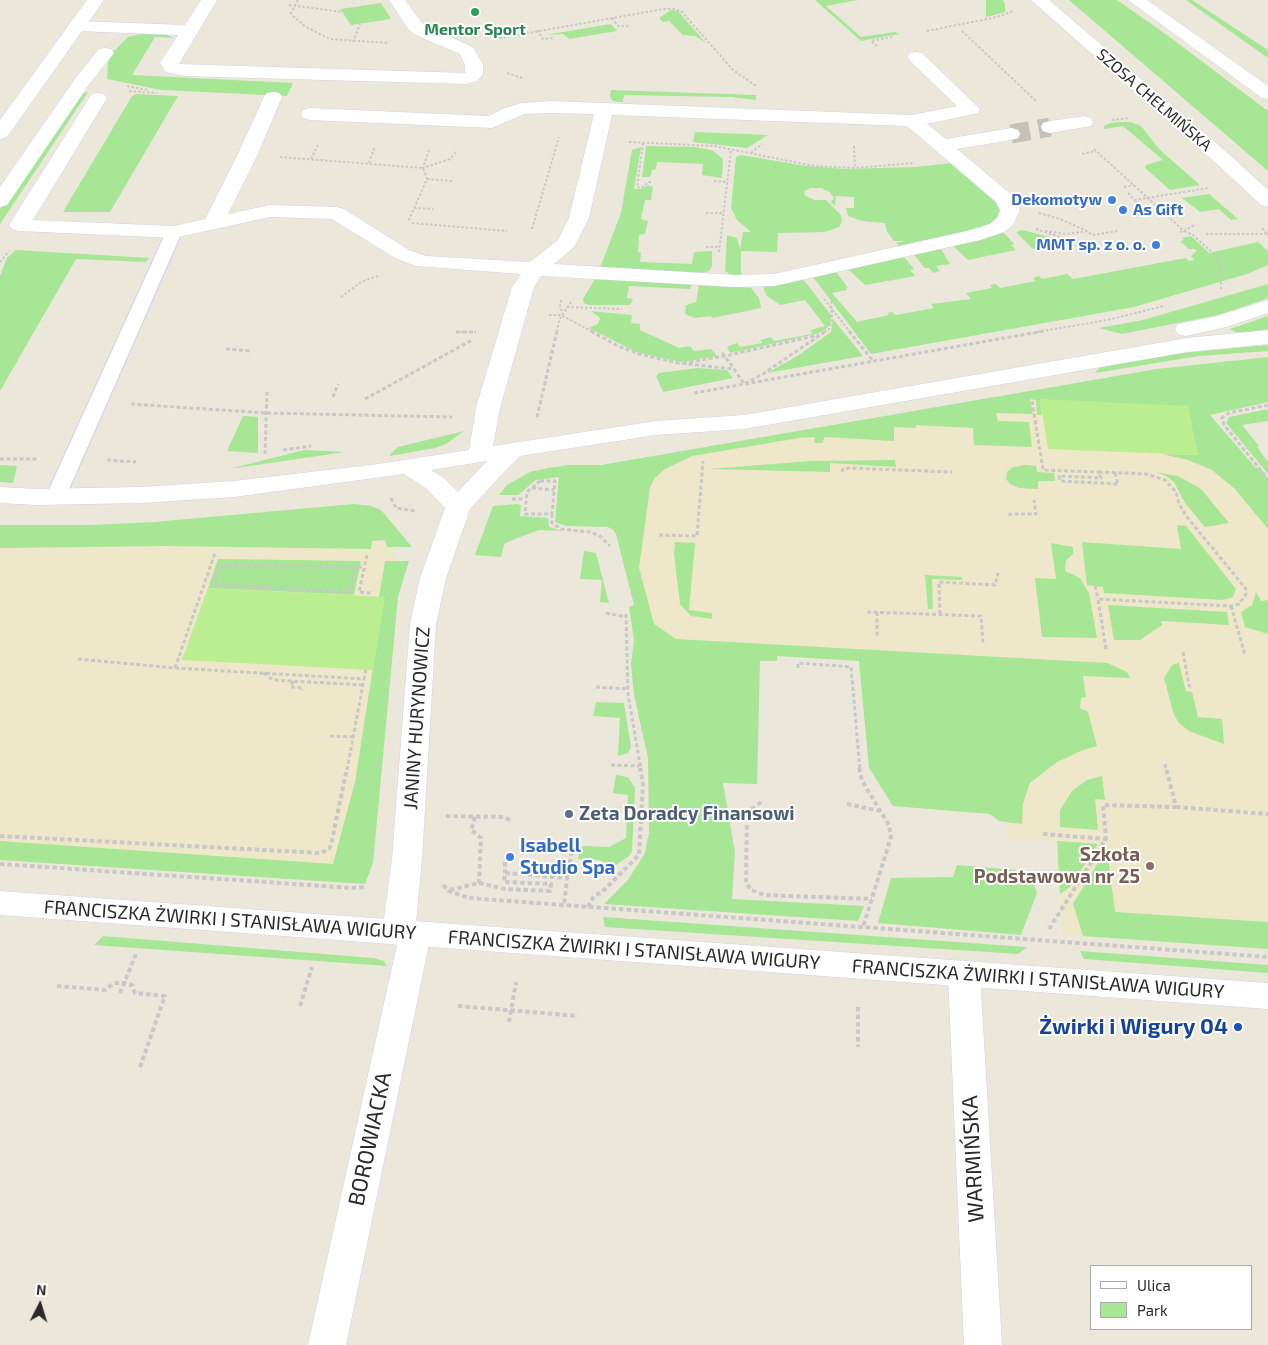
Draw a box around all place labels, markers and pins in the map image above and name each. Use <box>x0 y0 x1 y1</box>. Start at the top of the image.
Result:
marker: Mentor Sport <box>469 6 481 18</box>
place label: Mentor Sport <box>424 20 526 40</box>
place label: Dekomotyw <box>1011 190 1102 210</box>
marker: Dekomotyw <box>1106 194 1118 206</box>
place label: As Gift <box>1133 200 1183 220</box>
marker: As Gift <box>1117 204 1129 216</box>
place label: MMT sp. z o. o. <box>1036 235 1146 255</box>
marker: MMT sp. z o. o. <box>1150 239 1162 251</box>
place label: Zeta Doradcy Finansowi <box>579 803 795 825</box>
marker: Zeta Doradcy Finansowi <box>563 808 575 820</box>
place label: Isabell Studio Spa <box>520 835 615 879</box>
place label: Szkoła Podstawowa nr 25 <box>974 844 1140 888</box>
marker: Isabell Studio Spa <box>504 851 516 863</box>
marker: Szkoła Podstawowa nr 25 <box>1144 860 1156 872</box>
place label: Żwirki i Wigury 04 <box>1039 1014 1228 1040</box>
marker: Żwirki i Wigury 04 <box>1232 1021 1244 1033</box>

